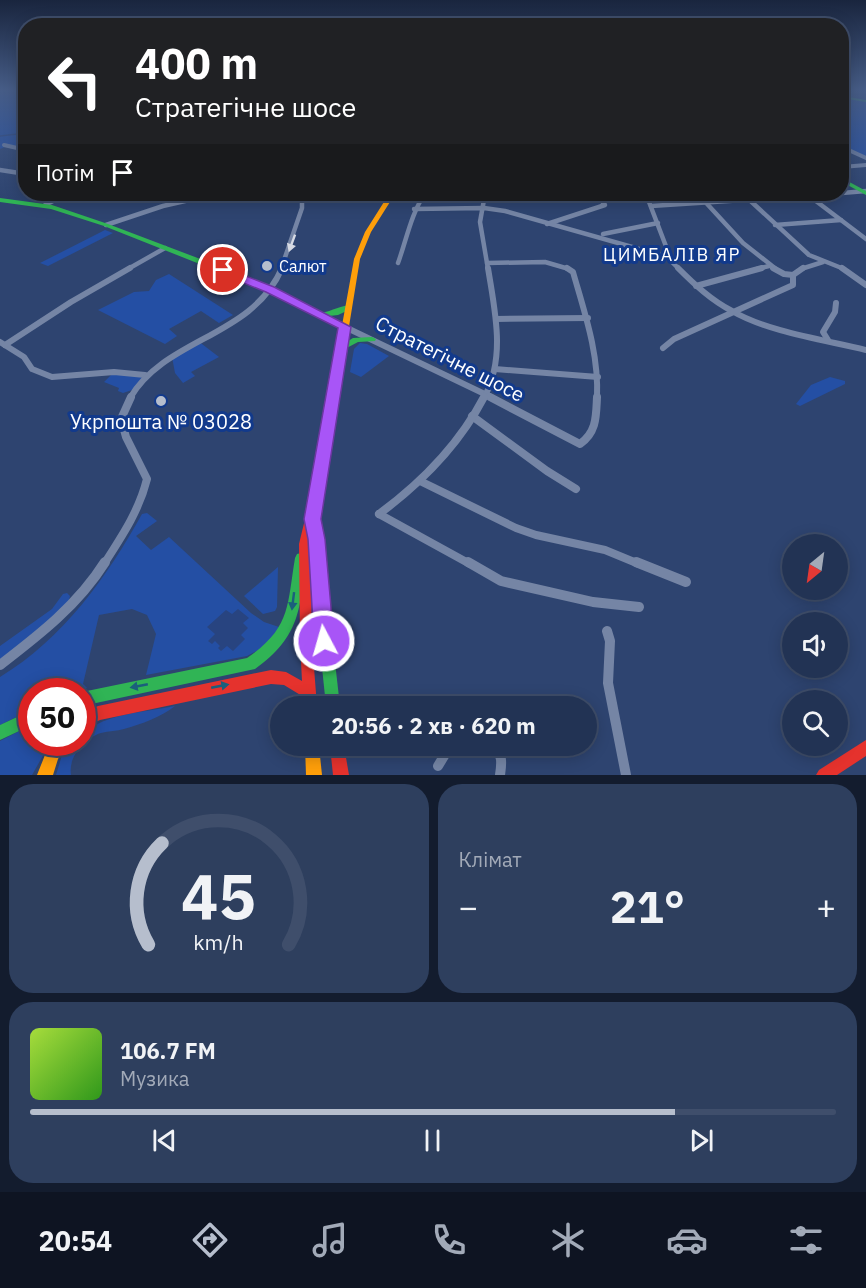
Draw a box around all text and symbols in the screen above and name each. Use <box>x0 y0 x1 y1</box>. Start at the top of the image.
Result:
text: 400 m <box>135 36 258 91</box>
icon: left <box>36 42 114 120</box>
text: Стратегічне шосе <box>135 89 356 124</box>
icon: arrive <box>106 156 139 189</box>
text: Потім <box>36 158 94 187</box>
one-way arrow <box>286 234 296 252</box>
district label: ЦИМБАЛІВ ЯР <box>603 243 741 266</box>
pin <box>197 244 248 295</box>
icon: arrive <box>206 253 239 286</box>
place label: Салют <box>279 256 327 276</box>
marker: Салют <box>260 259 274 273</box>
street label: Стратегічне шосе <box>371 309 529 408</box>
marker: Укрпошта № 03028 <box>154 394 168 408</box>
place label: Укрпошта № 03028 <box>70 408 252 435</box>
north arrow <box>782 534 848 600</box>
map controls <box>782 534 848 756</box>
one-way arrow <box>289 592 298 611</box>
position arrow <box>292 609 356 673</box>
button: sound <box>782 612 848 678</box>
speed limit sign: 50 <box>18 678 96 756</box>
one-way arrow <box>211 681 230 690</box>
one-way arrow <box>129 682 148 691</box>
button: search <box>782 690 848 756</box>
text: 20:56 · 2 хв · 620 m <box>331 711 536 740</box>
text: Клімат <box>459 846 522 873</box>
text: 45 <box>181 855 256 936</box>
text: 21° <box>610 877 685 935</box>
text: − <box>459 885 478 928</box>
text: + <box>816 885 836 928</box>
text: km/h <box>194 929 244 957</box>
text: 106.7 FM <box>120 1036 216 1065</box>
text: Музика <box>120 1065 189 1092</box>
icon: previous <box>148 1124 181 1157</box>
icon: pause <box>416 1124 449 1157</box>
icon: next <box>685 1124 718 1157</box>
icon: directions <box>189 1219 231 1261</box>
icon: music <box>309 1219 351 1261</box>
icon: phone <box>428 1219 470 1261</box>
icon: climate <box>547 1219 589 1261</box>
icon: car <box>666 1219 708 1261</box>
icon: filters <box>785 1219 827 1261</box>
text: 20:54 <box>39 1223 112 1258</box>

